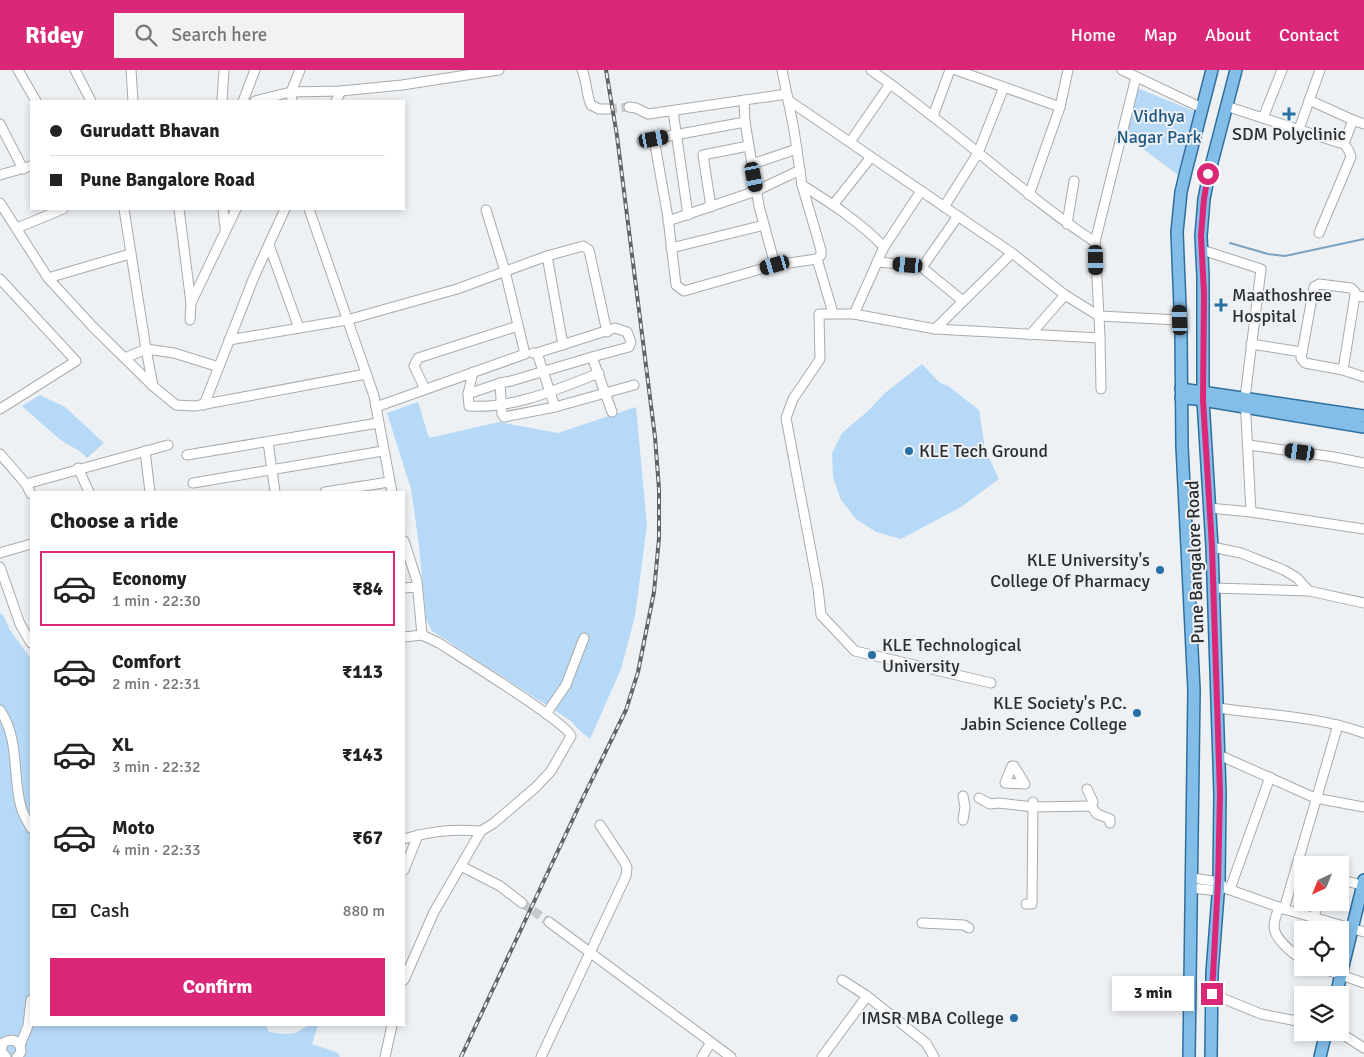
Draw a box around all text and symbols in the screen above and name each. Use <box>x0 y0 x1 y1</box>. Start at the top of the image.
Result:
search box <box>114 13 464 58</box>
text: Ridey <box>25 20 84 50</box>
icon: search <box>132 21 160 49</box>
text: Search here <box>172 23 267 47</box>
text: Home <box>1071 24 1116 46</box>
text: Map <box>1144 24 1177 46</box>
text: About <box>1205 24 1251 46</box>
text: Contact <box>1279 24 1339 46</box>
park label: Vidhya Nagar Park <box>1116 105 1202 148</box>
marker: SDM Polyclinic <box>1282 107 1296 121</box>
text: Gurudatt Bhavan <box>80 119 220 143</box>
place label: SDM Polyclinic <box>1232 123 1346 145</box>
car <box>637 129 670 149</box>
car <box>743 161 764 193</box>
route start <box>1197 163 1219 185</box>
text: Pune Bangalore Road <box>80 168 255 192</box>
car <box>1088 245 1103 275</box>
car <box>758 254 791 276</box>
car <box>892 256 923 274</box>
place label: Maathoshree Hospital <box>1232 284 1332 327</box>
marker: Maathoshree Hospital <box>1214 298 1228 312</box>
car <box>1171 305 1188 335</box>
place label: KLE Tech Ground <box>919 440 1048 462</box>
car <box>1284 442 1315 462</box>
marker: KLE Tech Ground <box>903 445 915 457</box>
street label: Pune Bangalore Road <box>1181 480 1209 644</box>
text: Choose a ride <box>50 507 178 534</box>
place label: KLE University's College Of Pharmacy <box>990 549 1151 592</box>
marker: KLE University's College Of Pharmacy <box>1154 564 1166 576</box>
icon: car <box>52 566 97 611</box>
text: Economy <box>112 567 186 591</box>
text: ₹84 <box>352 577 383 601</box>
text: 1 min · 22:30 <box>112 591 201 611</box>
place label: KLE Technological University <box>882 634 1022 677</box>
icon: car <box>52 649 97 694</box>
marker: KLE Technological University <box>866 649 878 661</box>
text: Comfort <box>112 650 181 674</box>
text: ₹113 <box>342 660 383 684</box>
text: 2 min · 22:31 <box>112 674 201 694</box>
place label: KLE Society's P.C. Jabin Science College <box>961 692 1127 735</box>
marker: KLE Society's P.C. Jabin Science College <box>1131 707 1143 719</box>
icon: car <box>52 732 97 777</box>
text: XL <box>112 733 134 757</box>
text: ₹143 <box>342 743 383 767</box>
text: 3 min · 22:32 <box>112 757 201 777</box>
icon: car <box>52 815 97 860</box>
text: Moto <box>112 816 155 840</box>
text: ₹67 <box>352 826 383 850</box>
text: 4 min · 22:33 <box>112 840 201 860</box>
north arrow <box>1294 856 1349 911</box>
map controls <box>1294 856 1349 1041</box>
icon: cash <box>50 897 78 925</box>
text: Cash <box>90 899 130 923</box>
text: 880 m <box>343 901 385 921</box>
button: locate <box>1294 921 1349 976</box>
button: Confirm <box>50 958 385 1016</box>
callout: 3 min <box>1112 976 1194 1012</box>
text: 3 min <box>1134 983 1172 1003</box>
route end <box>1201 983 1223 1005</box>
button: layers <box>1294 986 1349 1041</box>
place label: IMSR MBA College <box>861 1007 1004 1029</box>
marker: IMSR MBA College <box>1008 1012 1020 1024</box>

